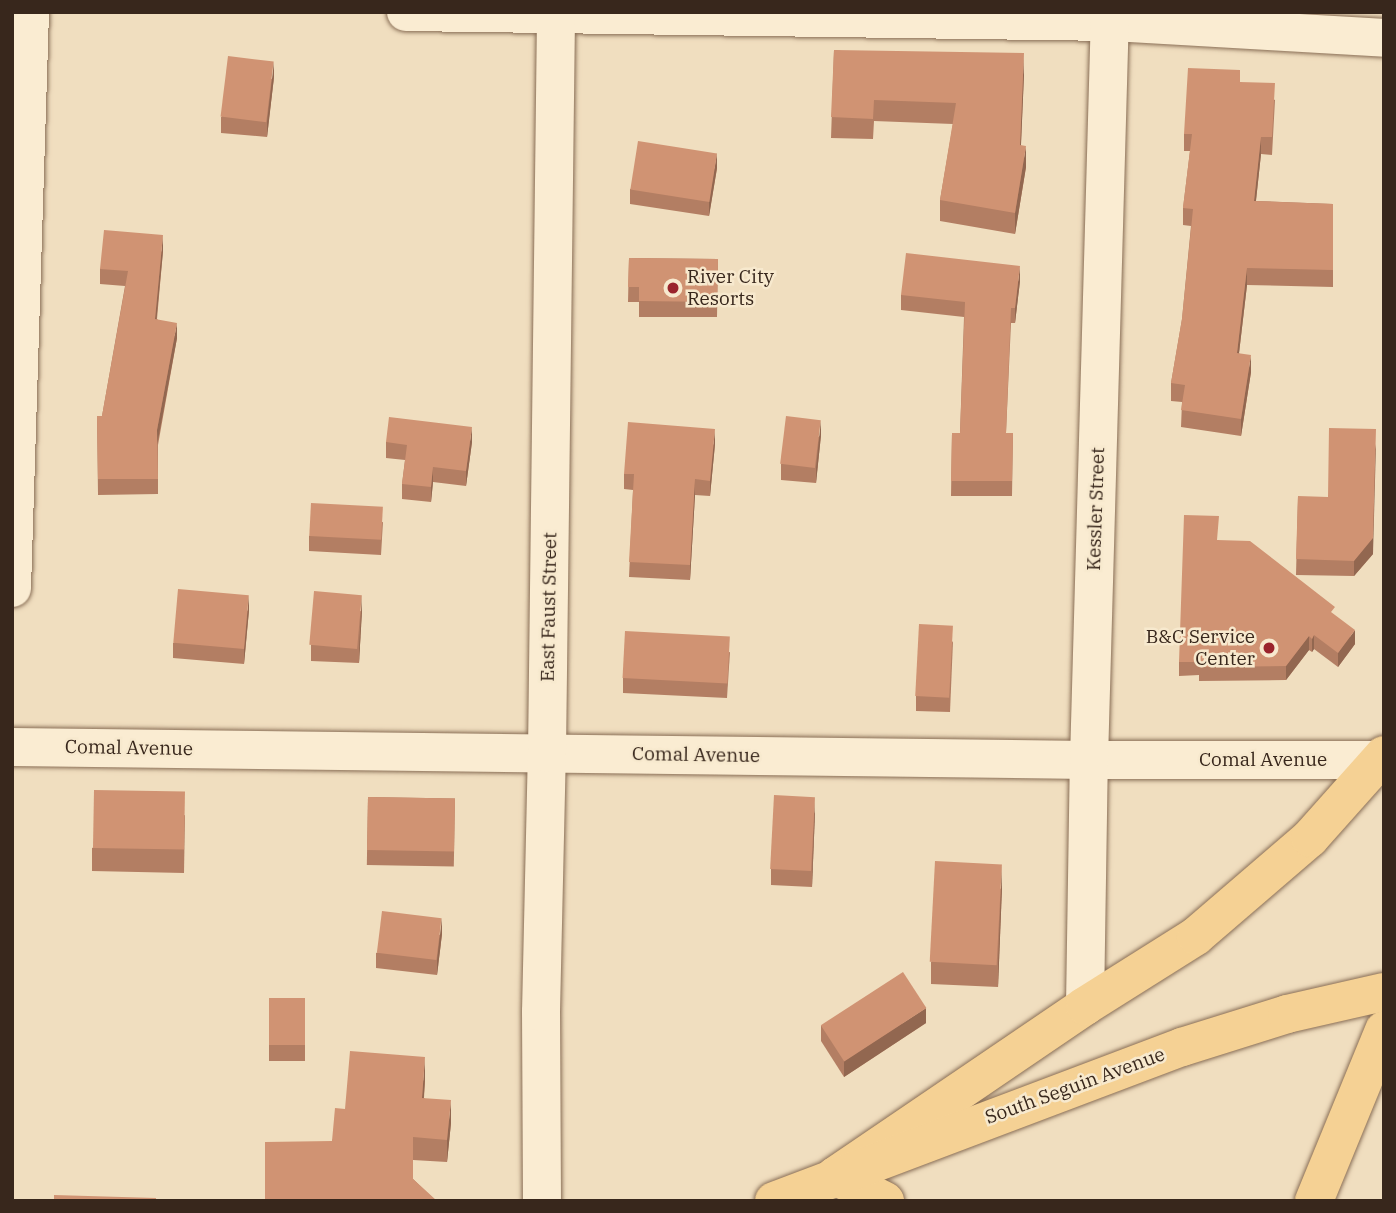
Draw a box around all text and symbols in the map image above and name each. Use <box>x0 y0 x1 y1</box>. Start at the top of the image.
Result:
place label: River City Resorts <box>687 266 774 310</box>
marker: River City Resorts <box>665 280 681 296</box>
street label: Kessler Street <box>1082 447 1110 571</box>
street label: East Faust Street <box>536 532 562 682</box>
place label: B&C Service Center <box>1146 626 1255 670</box>
marker: B&C Service Center <box>1261 640 1277 656</box>
street label: Comal Avenue <box>65 735 193 761</box>
street label: Comal Avenue <box>632 742 760 768</box>
street label: Comal Avenue <box>1199 749 1327 771</box>
street label: South Seguin Avenue <box>982 1043 1168 1129</box>

